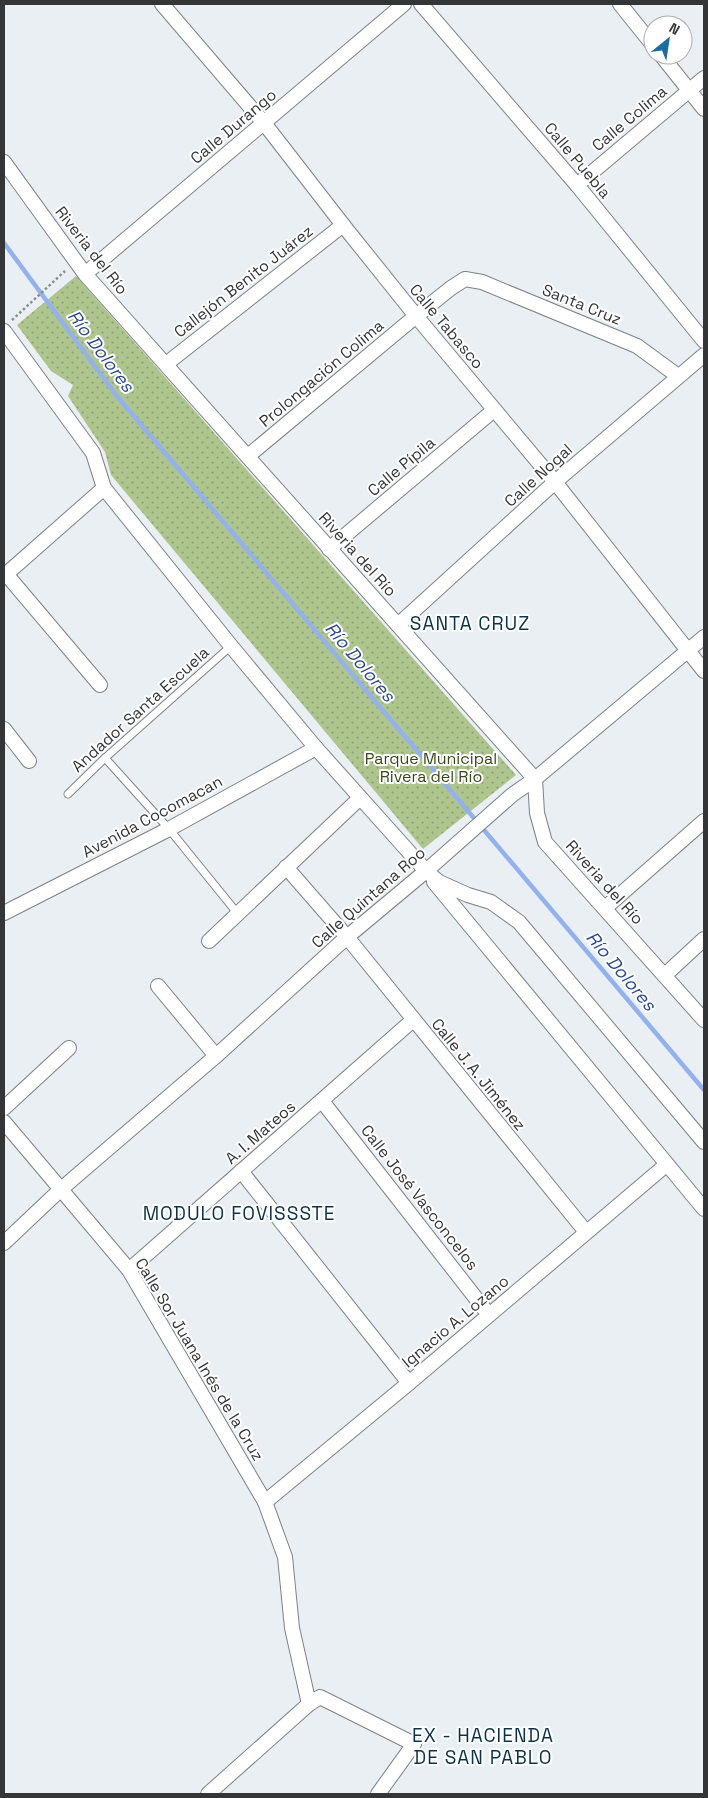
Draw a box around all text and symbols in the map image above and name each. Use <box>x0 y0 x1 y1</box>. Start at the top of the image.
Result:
north arrow <box>643 15 693 65</box>
text: N <box>666 19 683 39</box>
street label: Calle Colima <box>587 81 671 156</box>
street label: Calle Durango <box>186 84 281 169</box>
street label: Calle Puebla <box>540 118 616 203</box>
street label: Riveria del Río <box>50 202 133 299</box>
street label: Callejón Benito Juárez <box>170 221 317 342</box>
street label: Calle Tabasco <box>405 279 488 373</box>
street label: Santa Cruz <box>539 279 625 330</box>
water label: Río Dolores <box>63 305 140 397</box>
street label: Prolongación Colima <box>255 315 388 432</box>
street label: Calle Pípila <box>363 432 439 501</box>
street label: Calle Nogal <box>500 439 577 512</box>
street label: Riveria del Río <box>314 508 401 601</box>
district label: SANTA CRUZ <box>410 611 530 636</box>
water label: Río Dolores <box>320 617 401 707</box>
street label: Andador Santa Escuela <box>67 642 214 777</box>
park label: Parque Municipal Rivera del Río <box>365 748 497 787</box>
street label: Avenida Cocomacan <box>78 771 226 862</box>
street label: Riveria del Río <box>561 836 648 929</box>
street label: Calle Quintana Roo <box>307 842 430 953</box>
water label: Río Dolores <box>581 926 662 1016</box>
street label: Calle J. A. Jiménez <box>427 1014 530 1135</box>
street label: A. I. Mateos <box>221 1096 300 1169</box>
street label: Calle José Vasconcelos <box>356 1120 483 1274</box>
district label: MODULO FOVISSSTE <box>143 1201 335 1226</box>
street label: Calle Sor Juana Inés de la Cruz <box>131 1254 269 1465</box>
street label: Ignacio A. Lozano <box>397 1270 513 1372</box>
district label: EX - HACIENDA DE SAN PABLO <box>412 1723 554 1770</box>

